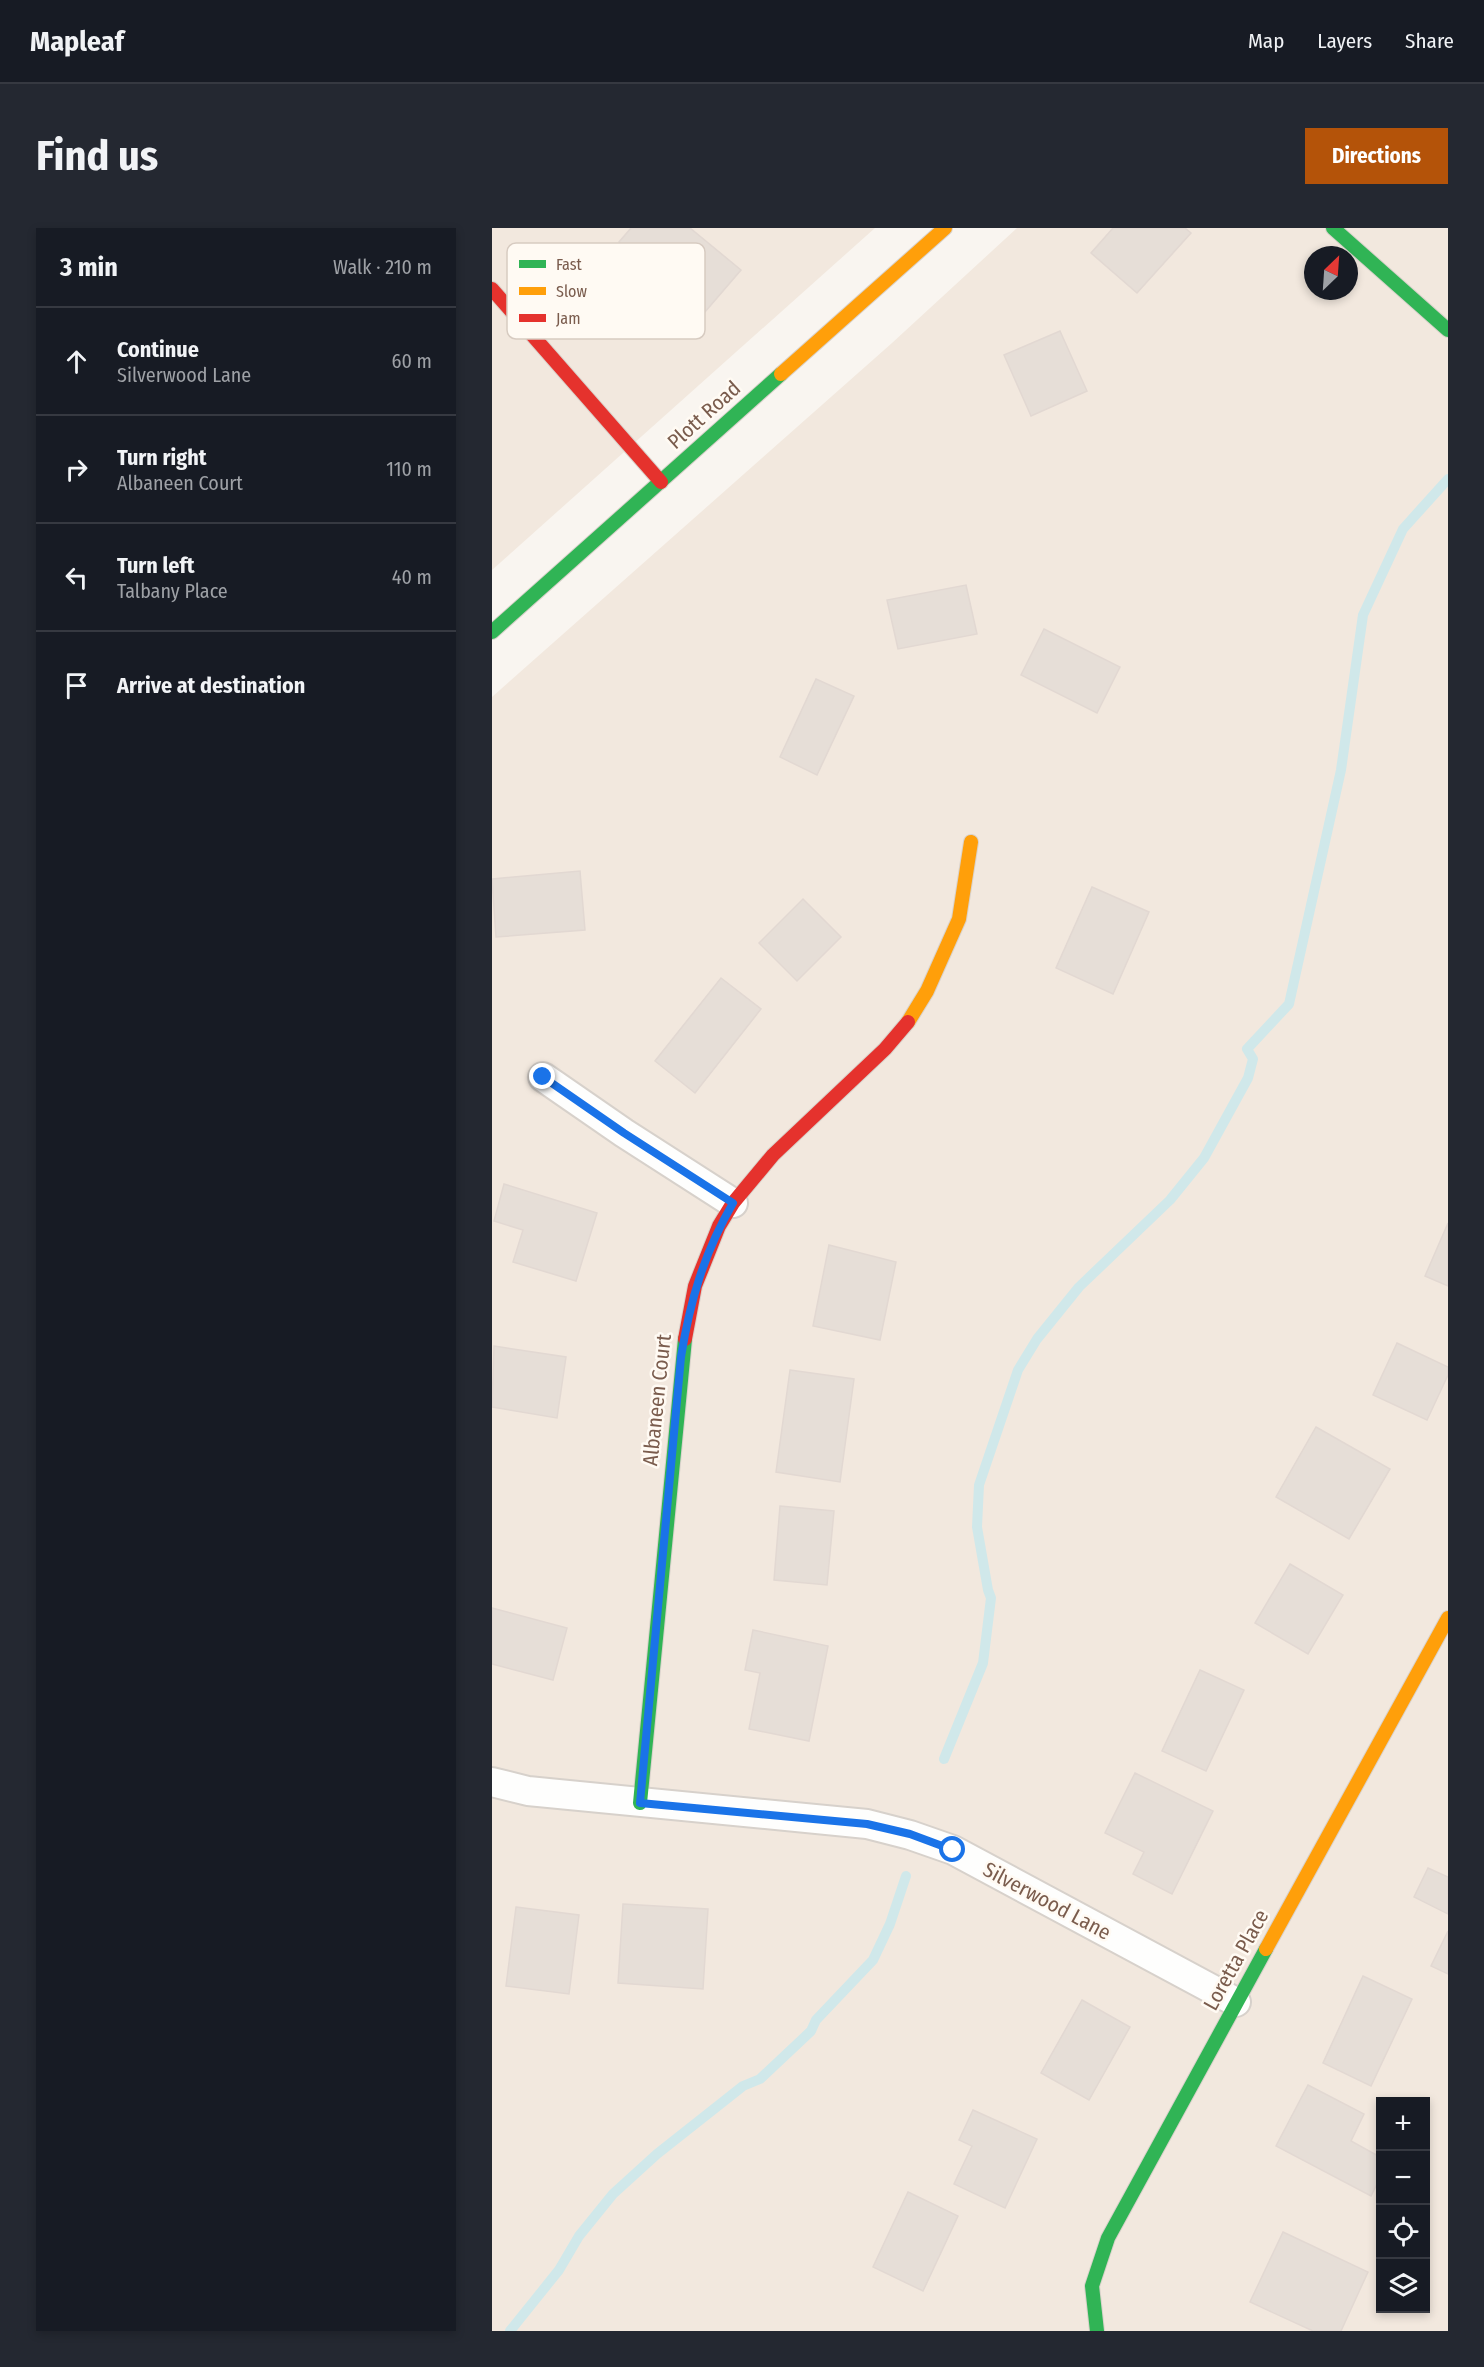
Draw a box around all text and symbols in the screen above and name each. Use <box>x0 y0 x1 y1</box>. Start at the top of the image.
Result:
text: Mapleaf <box>30 25 124 58</box>
text: Map <box>1248 28 1284 54</box>
text: Layers <box>1317 28 1372 54</box>
text: Share <box>1405 28 1454 54</box>
button: Directions <box>1305 128 1448 184</box>
text: Find us <box>36 131 158 181</box>
legend <box>507 243 705 339</box>
north arrow <box>1304 246 1358 300</box>
text: 3 min <box>60 252 118 283</box>
text: Walk · 210 m <box>333 255 432 279</box>
text: Fast <box>556 255 583 274</box>
text: Slow <box>556 282 587 301</box>
text: Jam <box>556 309 581 328</box>
text: Continue <box>117 336 199 363</box>
icon: ahead <box>60 345 93 378</box>
text: 60 m <box>392 349 432 373</box>
text: Silverwood Lane <box>117 363 251 387</box>
street label: Plott Road <box>662 375 746 455</box>
text: Turn right <box>117 444 206 471</box>
icon: right <box>60 453 93 486</box>
text: 110 m <box>386 457 432 481</box>
text: Albaneen Court <box>117 471 243 495</box>
text: Turn left <box>117 552 195 579</box>
icon: left <box>60 561 93 594</box>
text: 40 m <box>392 565 432 589</box>
text: Talbany Place <box>117 579 228 603</box>
icon: arrive <box>60 669 93 702</box>
text: Arrive at destination <box>117 672 305 699</box>
route end <box>529 1063 555 1089</box>
street label: Albaneen Court <box>637 1333 677 1467</box>
route start <box>939 1836 965 1862</box>
street label: Silverwood Lane <box>979 1856 1115 1946</box>
street label: Loretta Place <box>1198 1905 1274 2015</box>
map controls <box>1376 2097 1430 2313</box>
button: + <box>1376 2097 1430 2151</box>
button: − <box>1376 2151 1430 2205</box>
button: locate <box>1376 2205 1430 2259</box>
button: layers <box>1376 2259 1430 2313</box>

